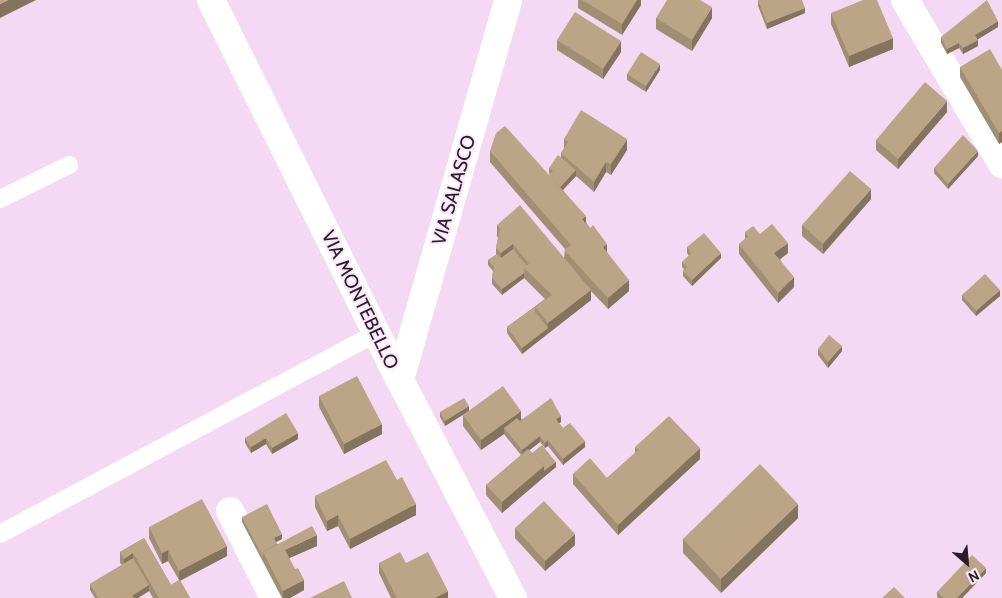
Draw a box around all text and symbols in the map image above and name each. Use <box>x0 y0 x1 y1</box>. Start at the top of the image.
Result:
street label: VIA SALASCO <box>427 132 481 248</box>
street label: VIA MONTEBELLO <box>317 227 403 373</box>
north arrow <box>942 538 992 588</box>
text: N <box>965 566 982 587</box>

